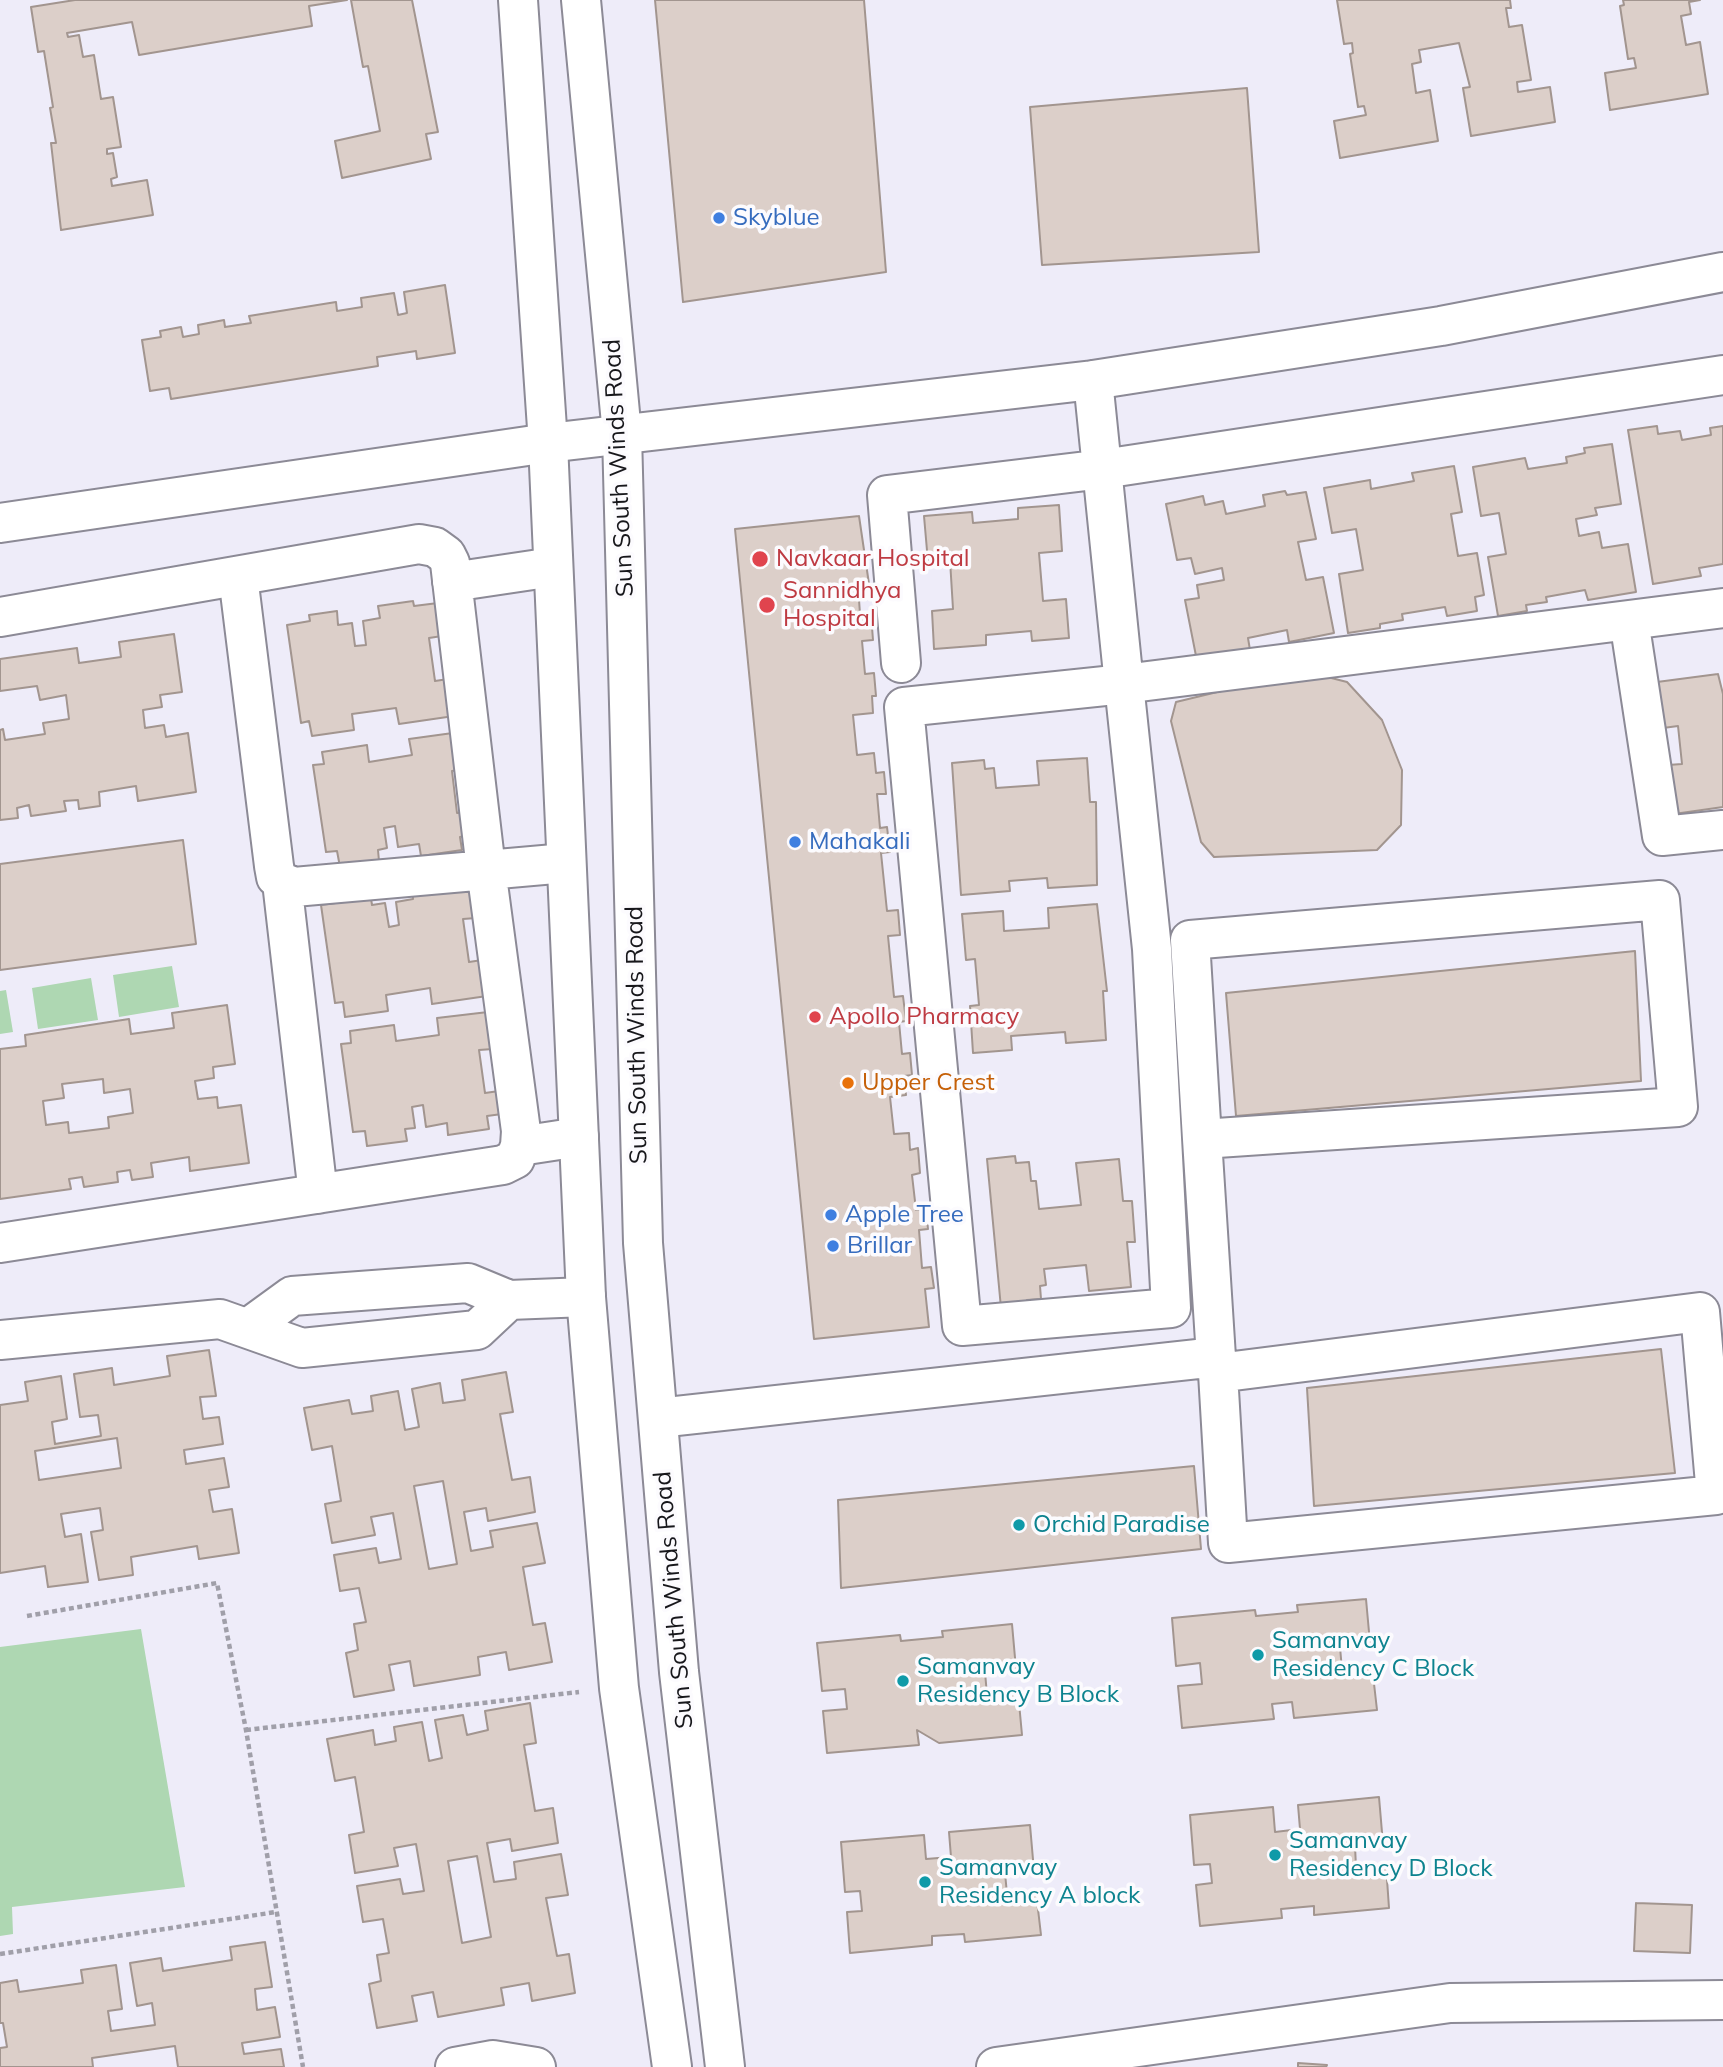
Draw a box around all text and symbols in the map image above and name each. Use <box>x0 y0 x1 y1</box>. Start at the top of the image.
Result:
place label: Skyblue <box>733 204 820 232</box>
marker: Skyblue <box>711 210 727 226</box>
street label: Sun South Winds Road <box>598 338 640 598</box>
place label: Navkaar Hospital <box>776 545 970 573</box>
marker: Navkaar Hospital <box>750 549 770 569</box>
place label: Sannidhya Hospital <box>783 577 901 633</box>
marker: Sannidhya Hospital <box>757 595 777 615</box>
place label: Mahakali <box>809 828 911 856</box>
marker: Mahakali <box>787 834 803 850</box>
street label: Sun South Winds Road <box>620 906 654 1164</box>
place label: Apollo Pharmacy <box>829 1003 1019 1031</box>
marker: Apollo Pharmacy <box>807 1009 823 1025</box>
place label: Upper Crest <box>862 1069 995 1097</box>
marker: Upper Crest <box>840 1075 856 1091</box>
place label: Apple Tree <box>845 1201 964 1229</box>
marker: Apple Tree <box>823 1207 839 1223</box>
place label: Brillar <box>847 1232 912 1260</box>
marker: Brillar <box>825 1238 841 1254</box>
street label: Sun South Winds Road <box>648 1470 700 1730</box>
place label: Orchid Paradise <box>1033 1511 1210 1539</box>
marker: Orchid Paradise <box>1011 1517 1027 1533</box>
place label: Samanvay Residency C Block <box>1272 1627 1474 1683</box>
marker: Samanvay Residency C Block <box>1250 1647 1266 1663</box>
place label: Samanvay Residency B Block <box>917 1653 1119 1709</box>
marker: Samanvay Residency B Block <box>895 1673 911 1689</box>
place label: Samanvay Residency D Block <box>1289 1827 1493 1883</box>
marker: Samanvay Residency D Block <box>1267 1847 1283 1863</box>
place label: Samanvay Residency A block <box>939 1854 1140 1910</box>
marker: Samanvay Residency A block <box>917 1874 933 1890</box>

